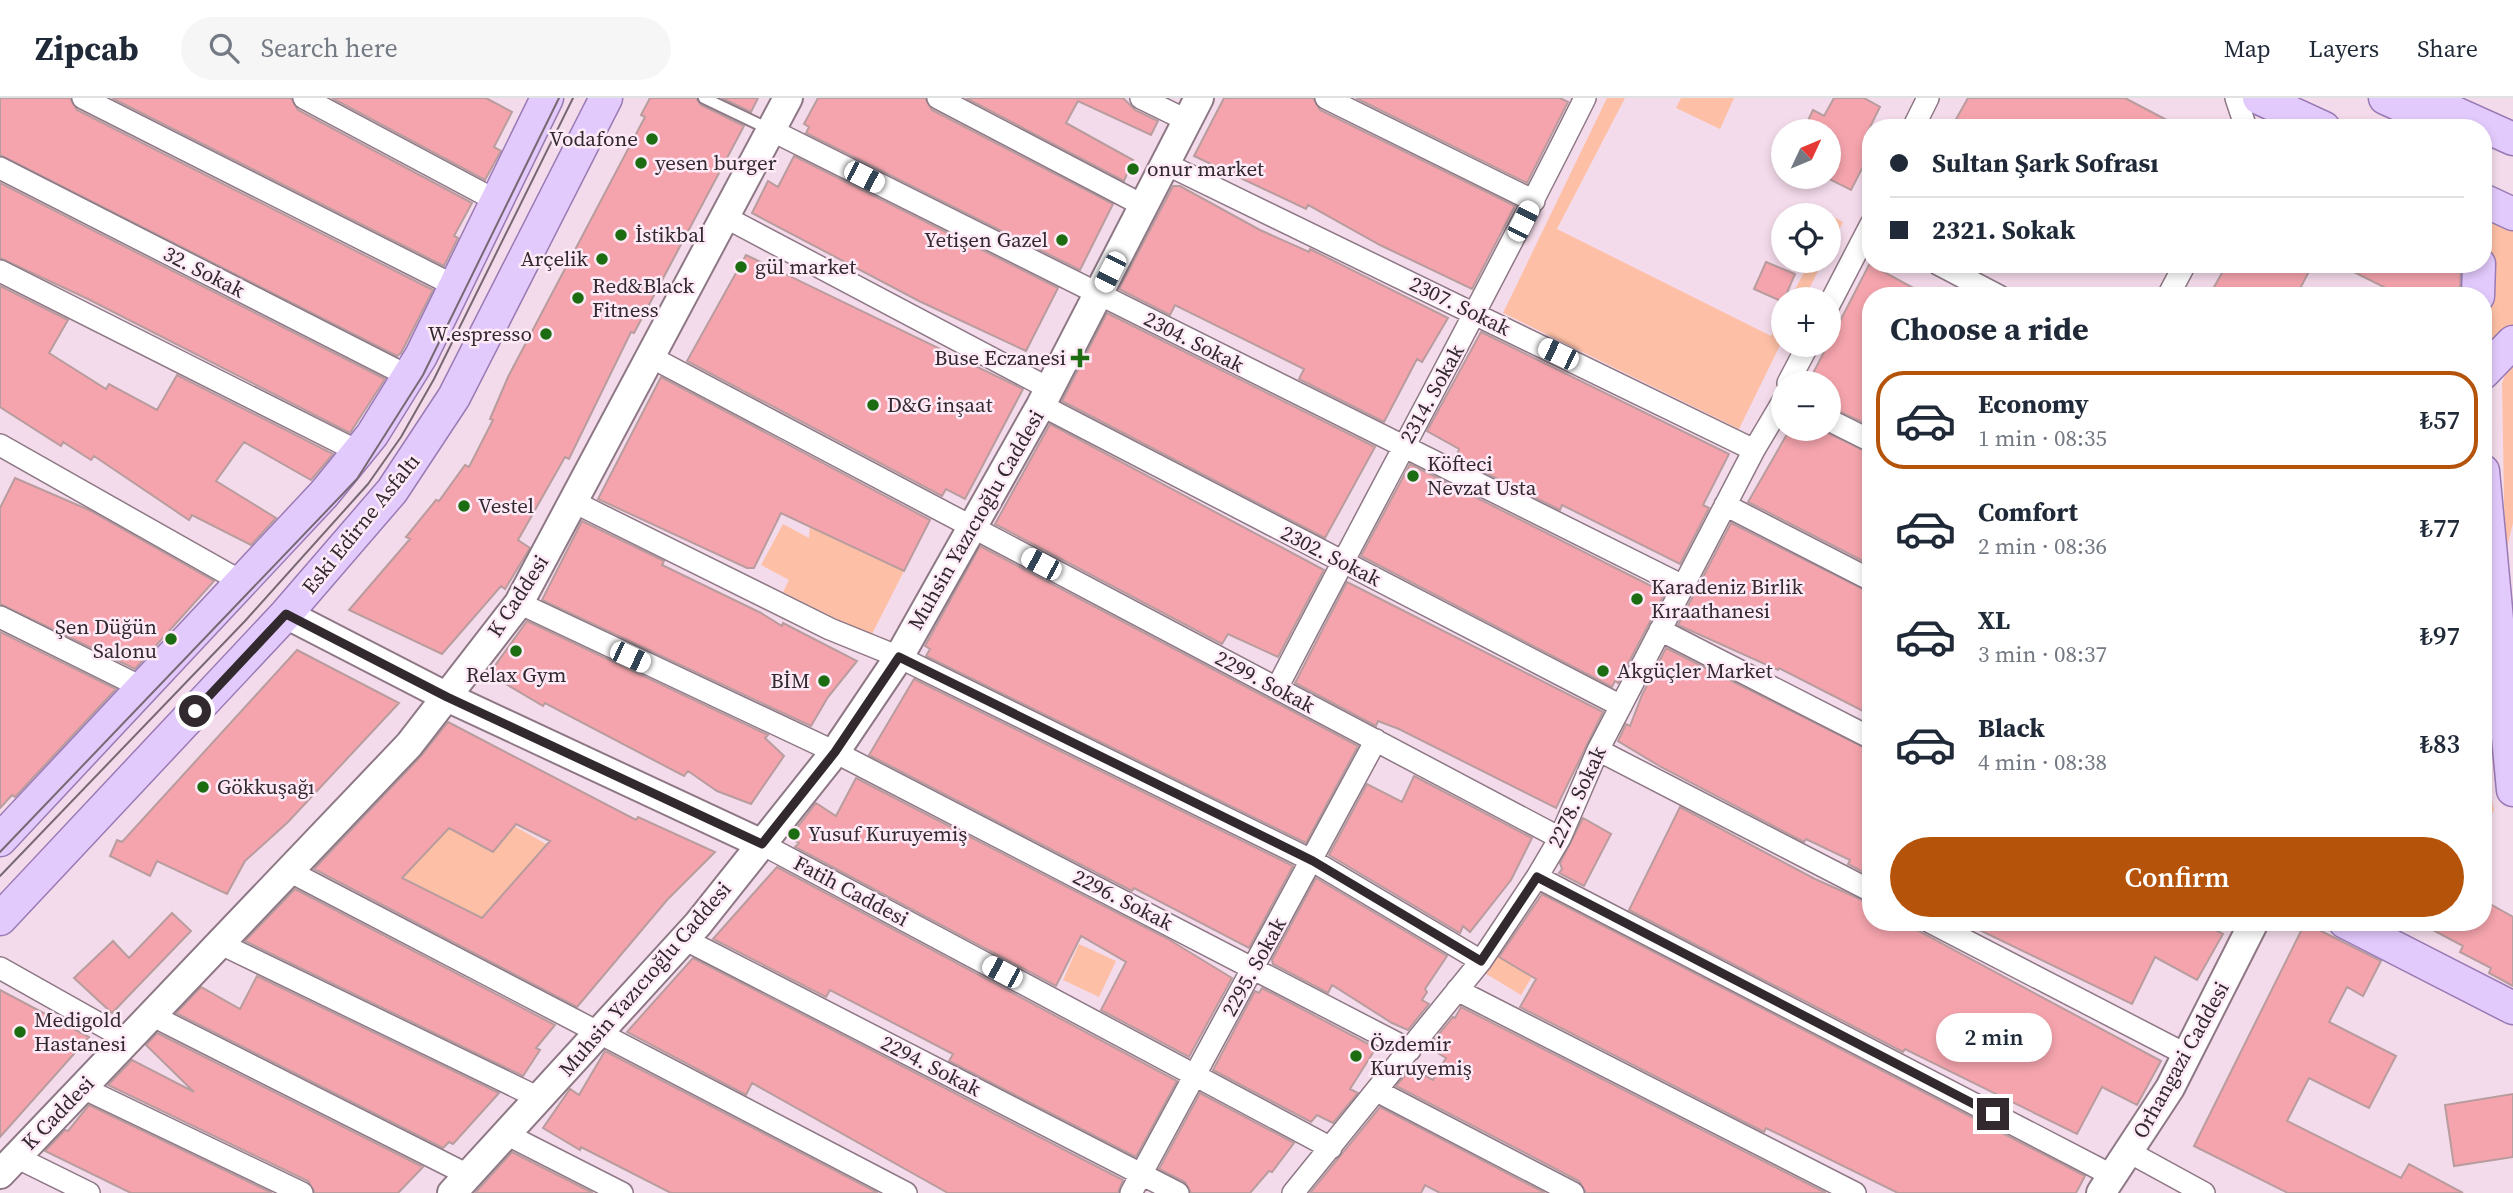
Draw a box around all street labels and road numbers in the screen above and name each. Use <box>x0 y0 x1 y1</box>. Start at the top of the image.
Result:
street label: 32. Sokak <box>158 239 250 305</box>
street label: 2307. Sokak <box>1405 269 1516 343</box>
street label: 2304. Sokak <box>1139 304 1250 379</box>
street label: 2314. Sokak <box>1392 339 1471 448</box>
street label: Muhsin Yazıcıoğlu Caddesi <box>901 404 1051 635</box>
street label: Eski Edirne Asfaltı <box>295 447 426 600</box>
street label: 2302. Sokak <box>1276 518 1387 593</box>
street label: K Caddesi <box>480 549 555 643</box>
street label: 2299. Sokak <box>1210 643 1321 720</box>
street label: 2278. Sokak <box>1540 741 1613 852</box>
street label: Fatih Caddesi <box>789 848 914 933</box>
street label: 2296. Sokak <box>1068 862 1179 937</box>
street label: Muhsin Yazıcıoğlu Caddesi <box>552 875 737 1082</box>
street label: 2295. Sokak <box>1214 912 1293 1021</box>
street label: Orhangazi Caddesi <box>2125 976 2236 1143</box>
street label: 2294. Sokak <box>876 1028 987 1103</box>
street label: K Caddesi <box>15 1069 100 1156</box>

